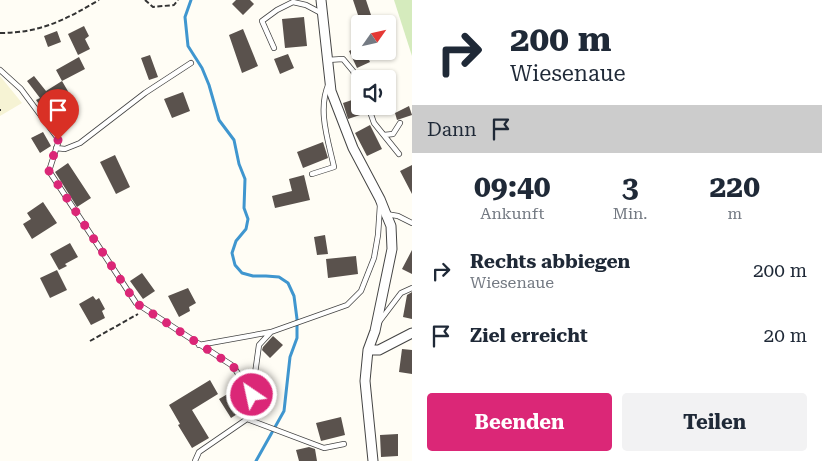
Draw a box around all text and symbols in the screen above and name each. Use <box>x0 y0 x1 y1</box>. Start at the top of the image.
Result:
north arrow <box>351 15 396 60</box>
map controls <box>351 15 396 115</box>
text: 200 m <box>510 19 611 60</box>
icon: right <box>427 20 492 85</box>
text: Wiesenaue <box>510 61 626 86</box>
button: sound <box>351 70 396 115</box>
pin <box>37 89 79 140</box>
icon: arrive <box>44 96 72 124</box>
icon: arrive <box>487 115 515 143</box>
text: Dann <box>427 118 477 141</box>
text: 09:40 <box>474 169 551 204</box>
text: 3 <box>622 169 638 204</box>
text: 220 <box>710 169 760 204</box>
text: Ankunft <box>480 204 544 223</box>
text: Min. <box>613 204 647 223</box>
text: m <box>727 204 742 223</box>
text: Rechts abbiegen <box>470 250 630 273</box>
icon: right <box>427 257 455 285</box>
text: 200 m <box>753 259 807 282</box>
text: Wiesenaue <box>470 273 554 292</box>
icon: arrive <box>427 322 455 350</box>
text: Ziel erreicht <box>470 324 588 347</box>
text: 20 m <box>764 324 807 347</box>
position arrow <box>225 368 277 420</box>
button: Beenden <box>427 393 612 451</box>
button: Teilen <box>622 393 807 451</box>

